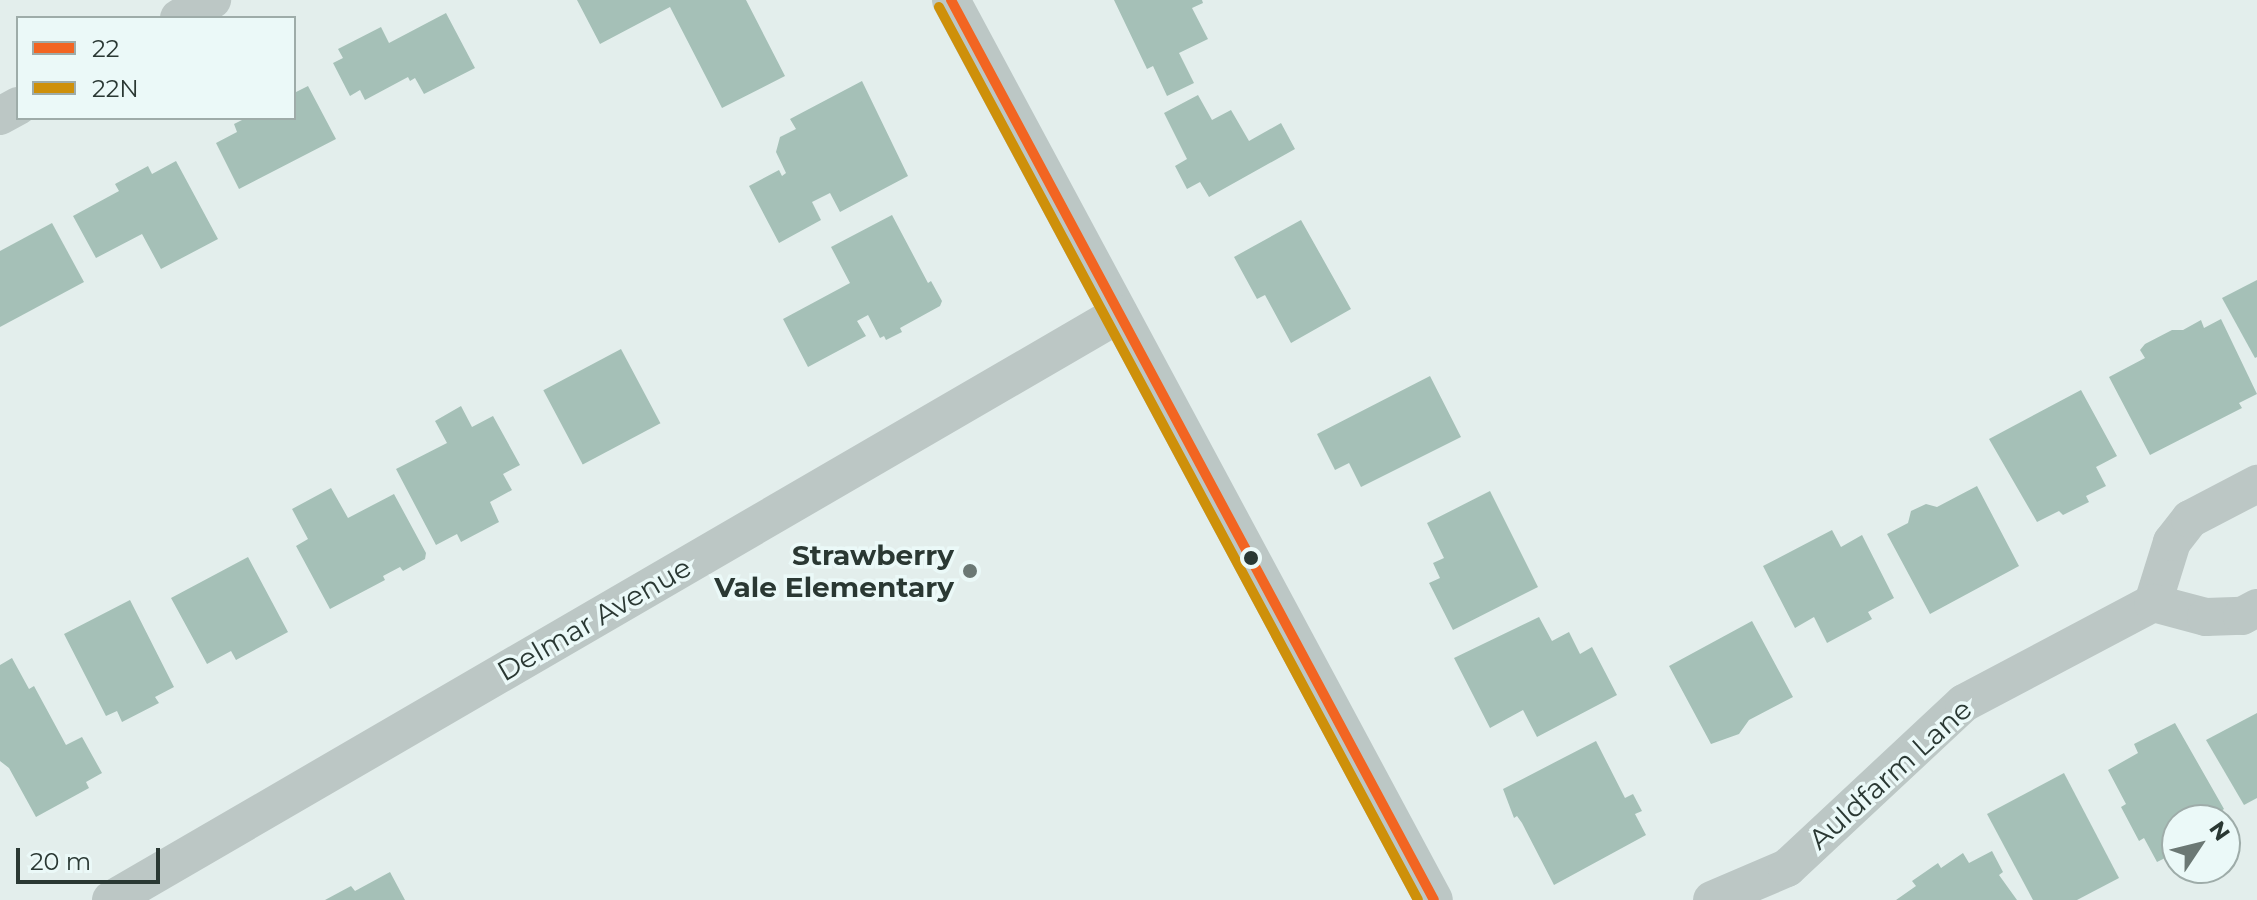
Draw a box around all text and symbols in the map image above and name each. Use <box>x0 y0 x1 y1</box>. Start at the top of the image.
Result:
legend <box>16 16 296 120</box>
text: 22 <box>92 34 119 63</box>
text: 22N <box>92 74 139 103</box>
place label: Strawberry Vale Elementary <box>714 538 954 604</box>
street label: Delmar Avenue <box>491 550 697 688</box>
unlabelled marker <box>1243 550 1259 566</box>
marker: Strawberry Vale Elementary <box>961 562 979 580</box>
street label: Auldfarm Lane <box>1802 692 1978 856</box>
north arrow <box>2161 804 2241 884</box>
text: N <box>2203 816 2236 846</box>
scale bar <box>20 832 164 882</box>
text: 20 m <box>30 847 91 876</box>

